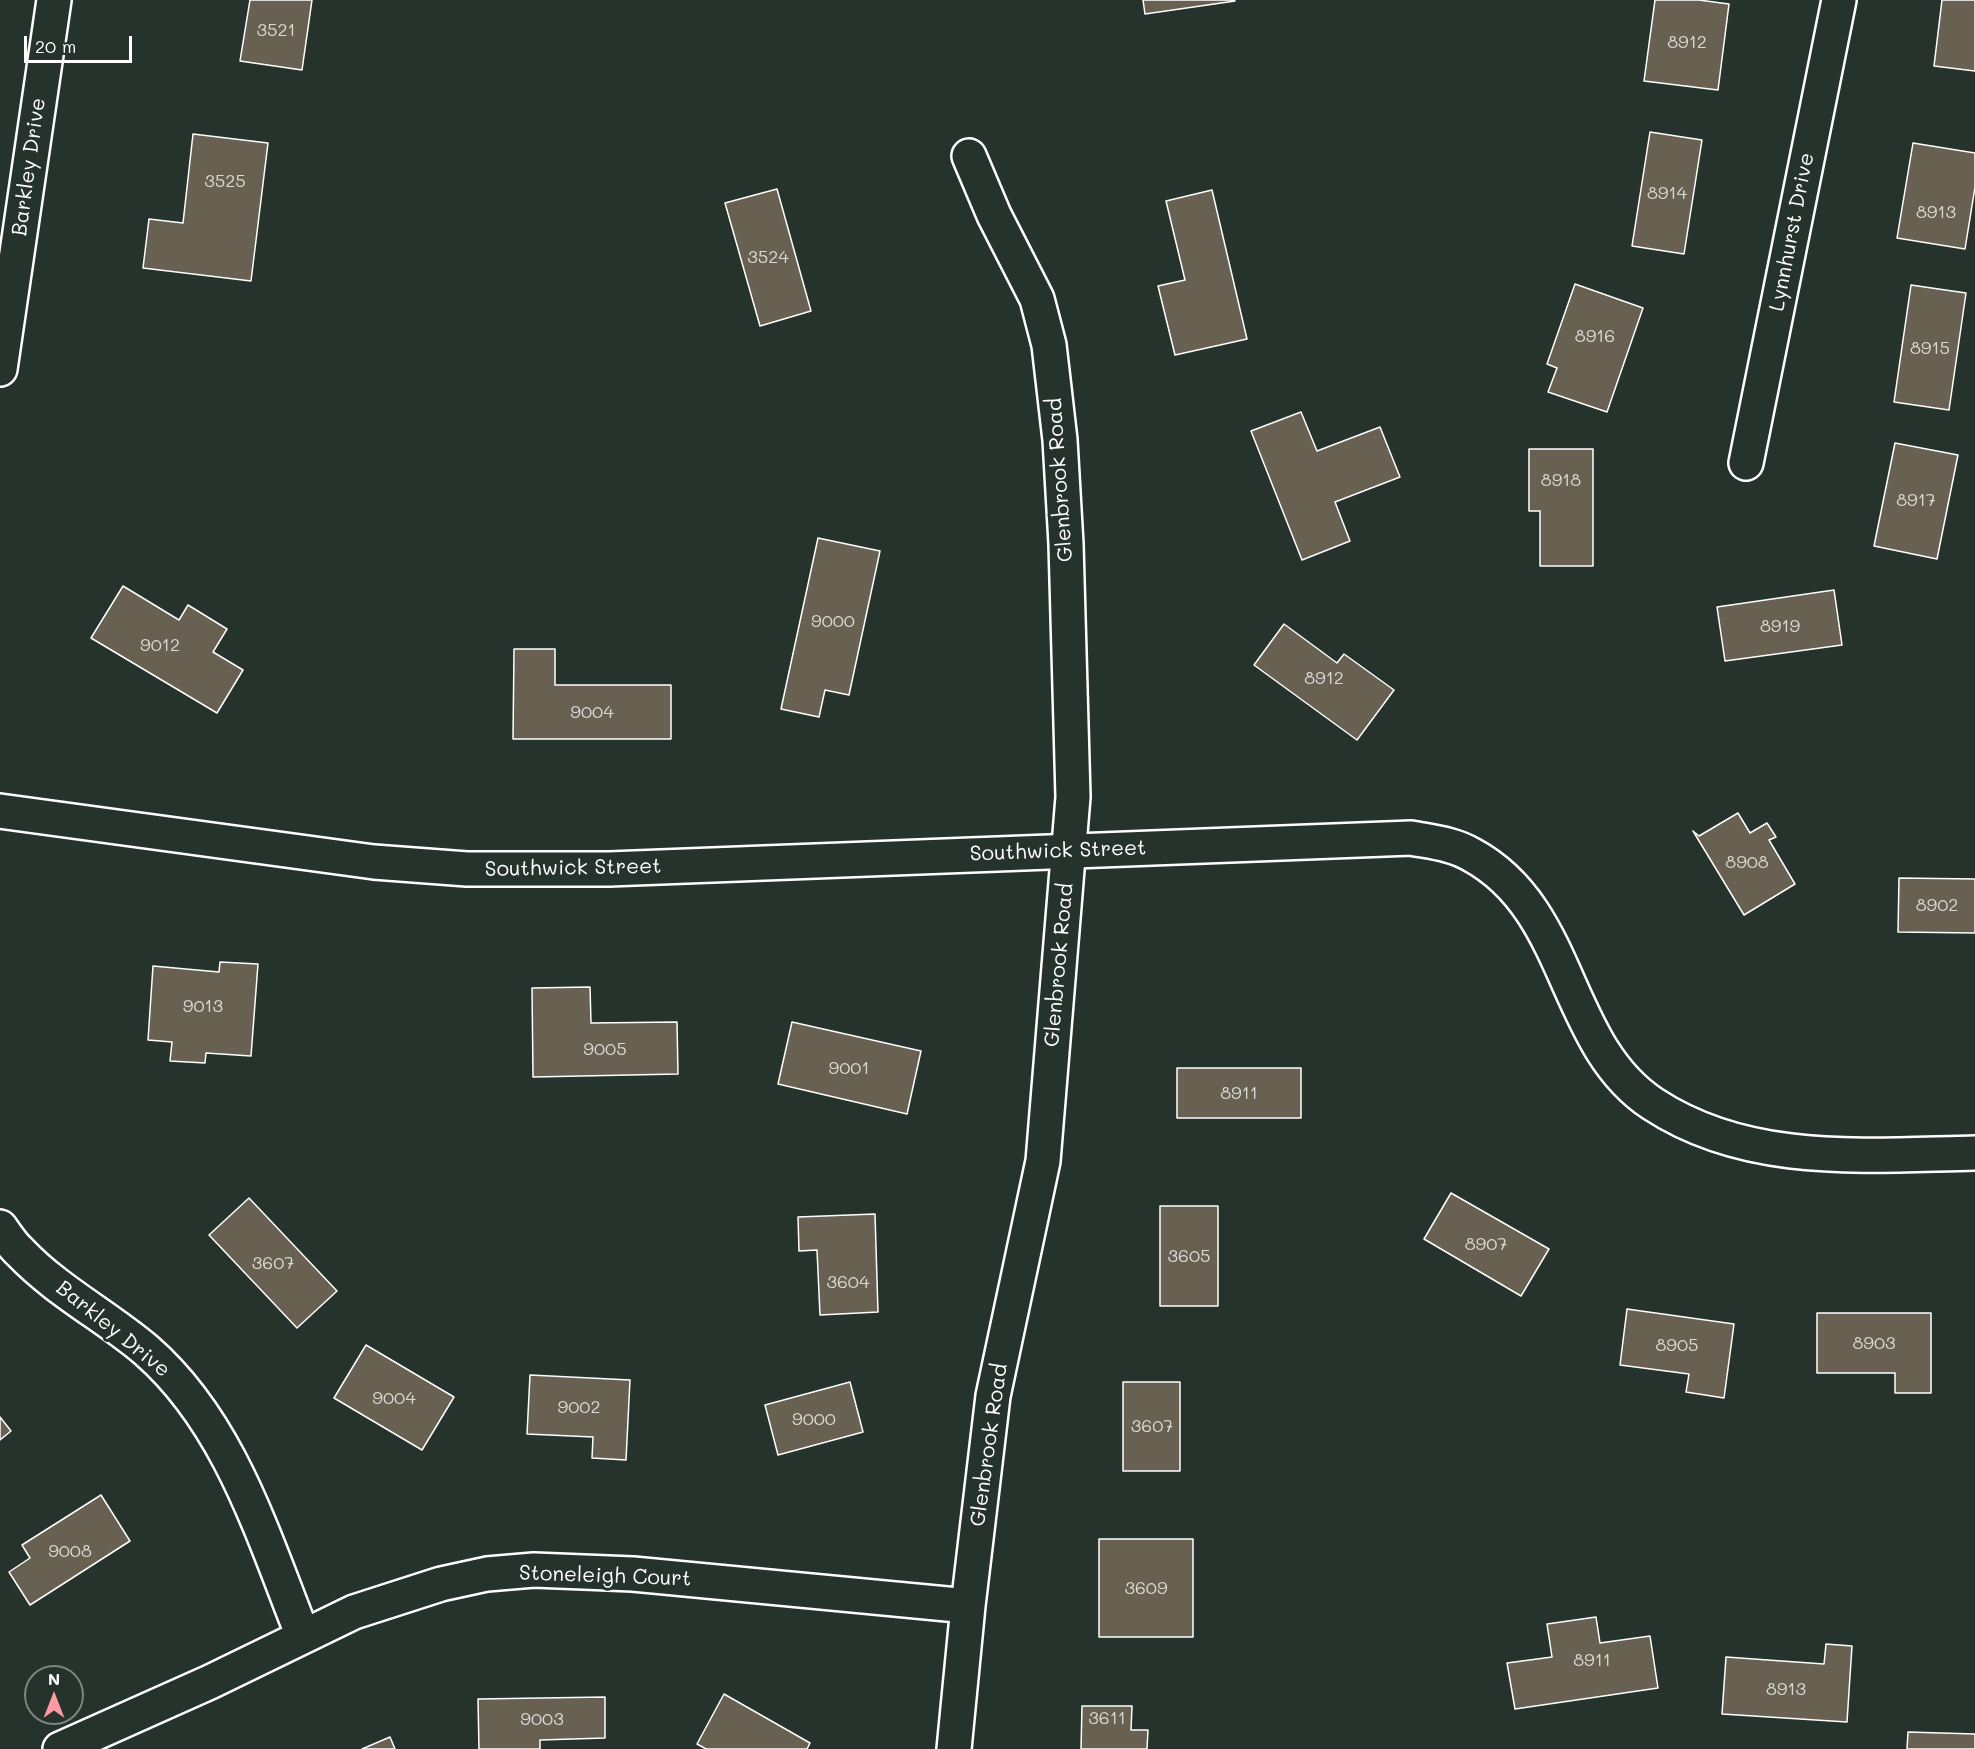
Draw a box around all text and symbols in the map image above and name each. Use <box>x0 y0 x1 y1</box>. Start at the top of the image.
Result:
house number: 3521 <box>256 19 296 41</box>
scale bar <box>27 24 135 62</box>
house number: 8912 <box>1667 31 1707 53</box>
text: 20 m <box>35 34 76 58</box>
street label: Barkley Drive <box>7 96 51 238</box>
street label: Lynnhurst Drive <box>1764 151 1820 313</box>
house number: 3525 <box>204 170 246 192</box>
house number: 8914 <box>1647 182 1687 204</box>
house number: 8913 <box>1916 201 1956 223</box>
house number: 3524 <box>747 246 789 268</box>
house number: 8916 <box>1575 325 1615 347</box>
house number: 8915 <box>1910 337 1950 359</box>
street label: Glenbrook Road <box>1042 397 1078 563</box>
house number: 8918 <box>1541 469 1581 491</box>
house number: 8917 <box>1896 489 1936 511</box>
house number: 9000 <box>811 610 855 632</box>
house number: 8919 <box>1760 615 1800 637</box>
house number: 9012 <box>140 634 180 656</box>
house number: 8912 <box>1304 667 1344 689</box>
house number: 9004 <box>570 701 614 723</box>
street label: Southwick Street <box>969 835 1147 867</box>
house number: 8908 <box>1725 851 1769 873</box>
street label: Southwick Street <box>484 854 662 882</box>
street label: Glenbrook Road <box>1039 882 1079 1048</box>
house number: 8902 <box>1916 894 1958 916</box>
house number: 9013 <box>183 995 223 1017</box>
house number: 9005 <box>583 1038 627 1060</box>
house number: 9001 <box>829 1057 869 1079</box>
house number: 8911 <box>1220 1082 1258 1104</box>
house number: 8907 <box>1465 1233 1507 1255</box>
house number: 3605 <box>1167 1245 1211 1267</box>
house number: 3607 <box>252 1252 294 1274</box>
house number: 3604 <box>826 1271 870 1293</box>
street label: Barkley Drive <box>51 1275 175 1383</box>
house number: 8903 <box>1852 1332 1896 1354</box>
house number: 8905 <box>1655 1334 1699 1356</box>
street label: Glenbrook Road <box>965 1362 1013 1528</box>
house number: 9004 <box>372 1387 416 1409</box>
house number: 9002 <box>558 1396 600 1418</box>
house number: 9000 <box>792 1408 836 1430</box>
house number: 3607 <box>1131 1415 1173 1437</box>
house number: 9008 <box>48 1540 92 1562</box>
street label: Stoneleigh Court <box>518 1560 692 1592</box>
house number: 3609 <box>1124 1577 1168 1599</box>
house number: 8911 <box>1573 1649 1611 1671</box>
north arrow <box>24 1665 84 1725</box>
text: N <box>48 1668 60 1689</box>
house number: 8913 <box>1766 1678 1806 1700</box>
house number: 3611 <box>1088 1707 1126 1729</box>
house number: 9003 <box>520 1708 564 1730</box>

